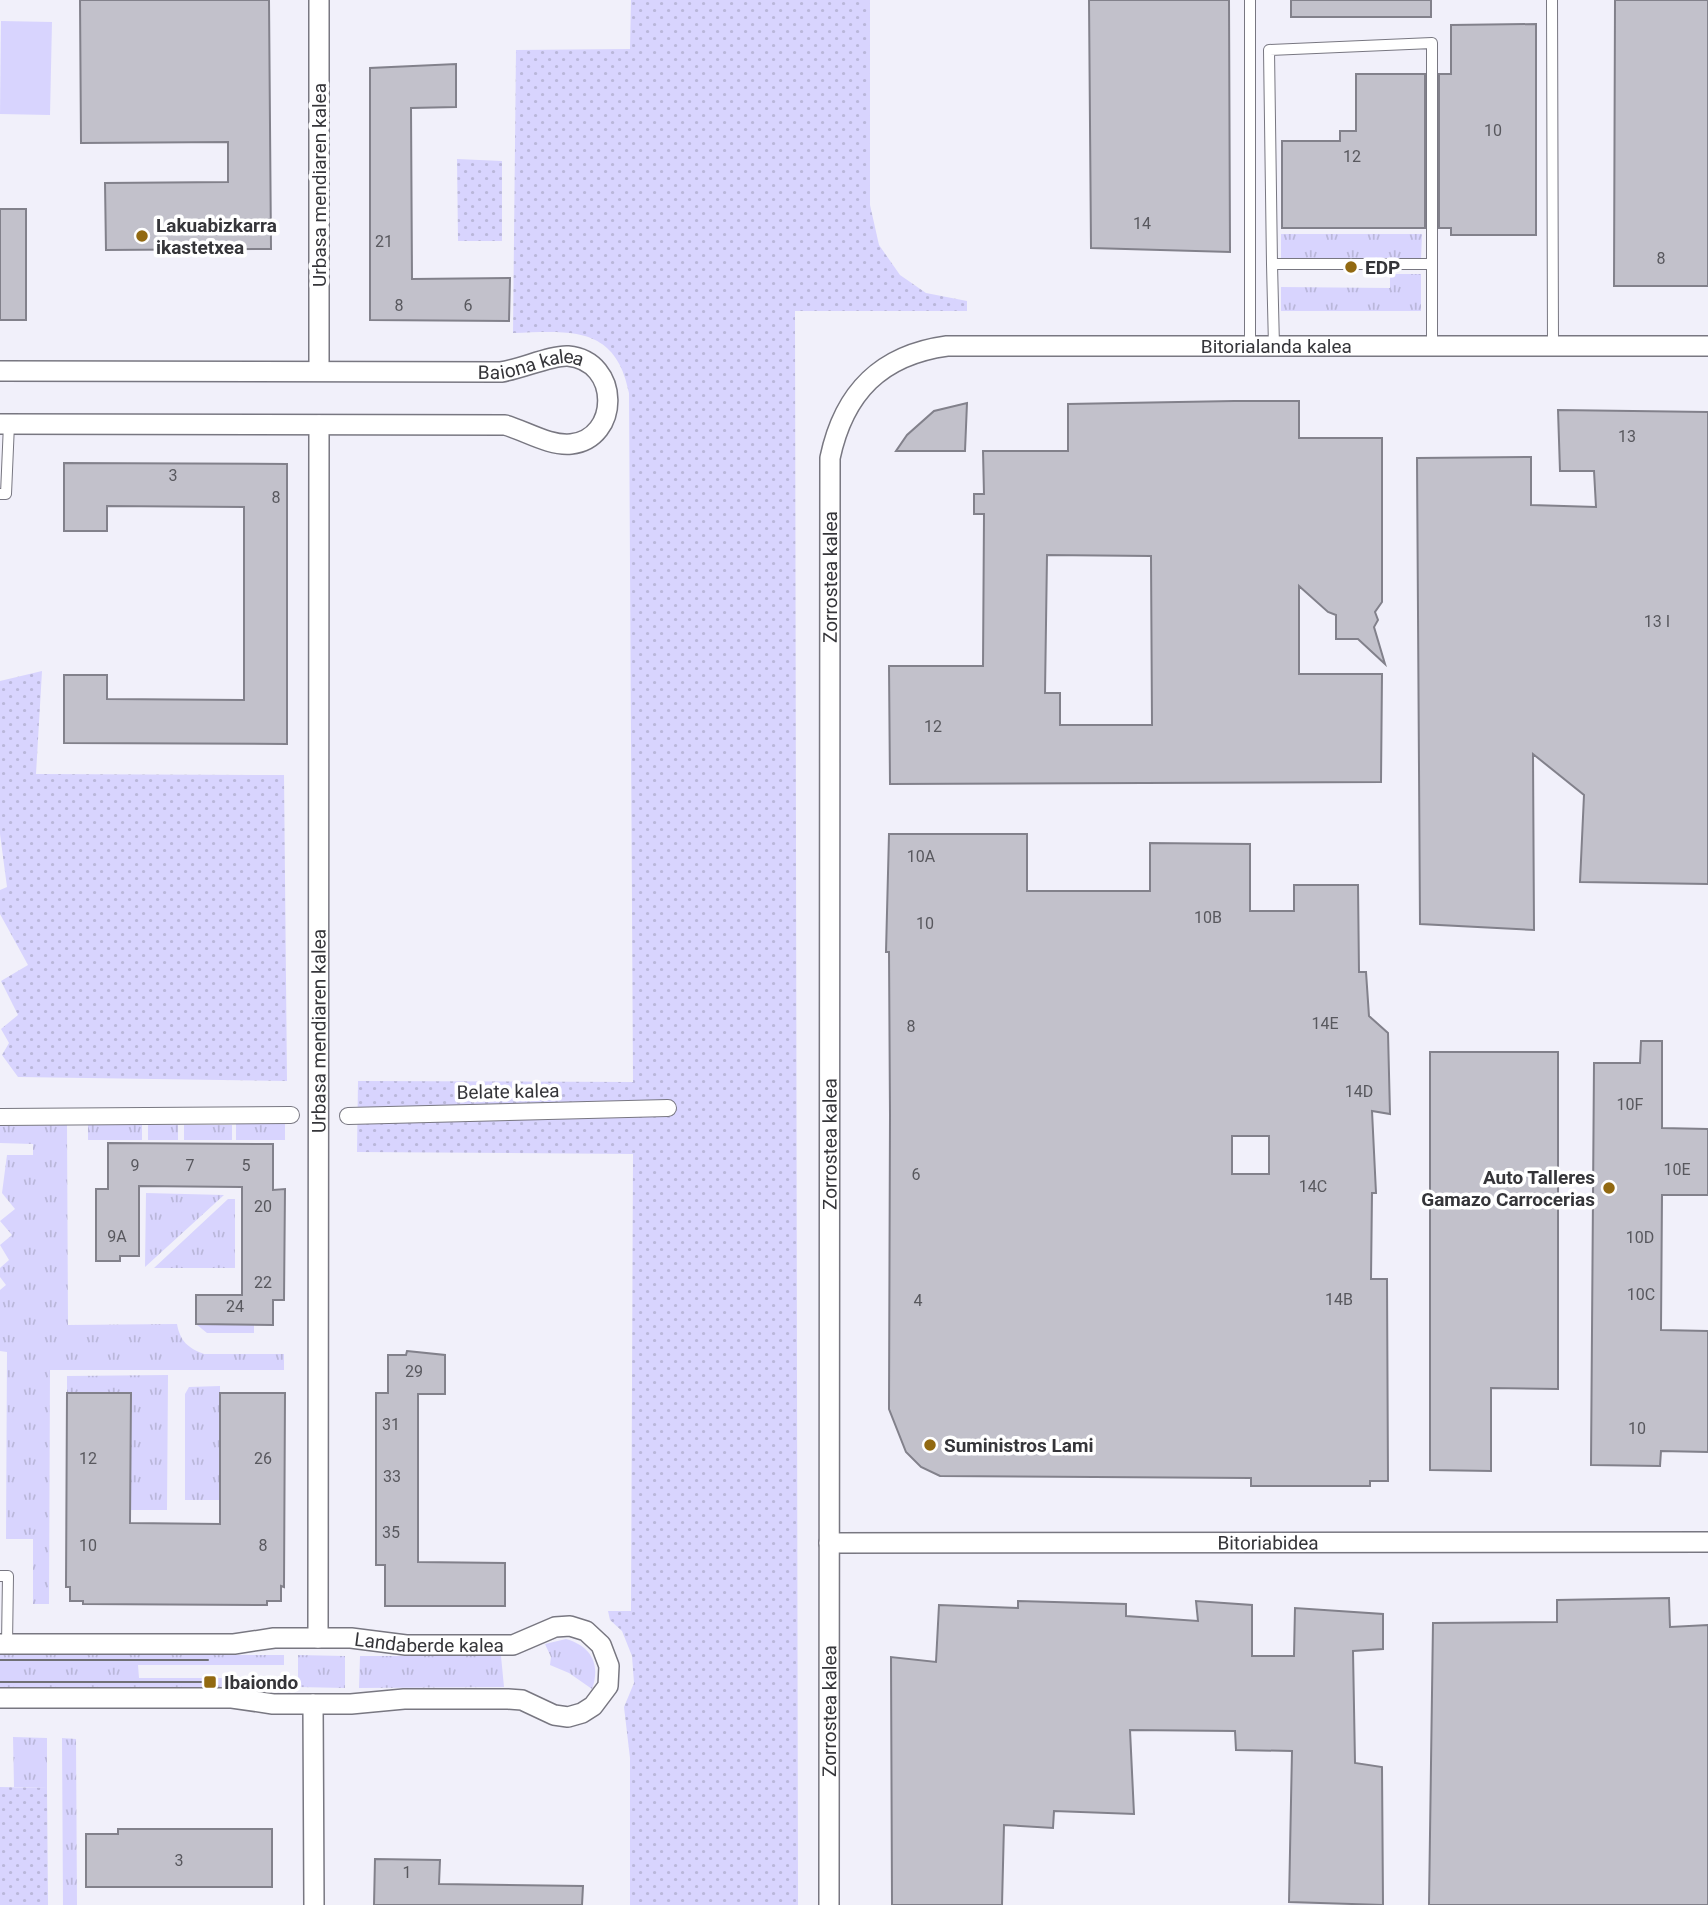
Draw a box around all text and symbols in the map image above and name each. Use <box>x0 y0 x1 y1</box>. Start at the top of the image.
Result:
street label: Urbasa mendiaren kalea <box>308 83 331 287</box>
house number: 10 <box>1484 121 1502 140</box>
house number: 12 <box>1343 147 1361 166</box>
place label: Lakuabizkarra ikastetxea <box>156 214 277 259</box>
house number: 14 <box>1133 214 1151 233</box>
marker: Lakuabizkarra ikastetxea <box>134 228 150 244</box>
house number: 21 <box>375 232 393 251</box>
house number: 8 <box>1657 249 1666 268</box>
place label: EDP <box>1365 256 1400 279</box>
marker: EDP <box>1343 259 1359 275</box>
house number: 8 <box>395 296 404 315</box>
house number: 6 <box>464 296 473 315</box>
street label: Bitorialanda kalea <box>1201 335 1352 358</box>
street label: Baiona kalea <box>478 345 587 384</box>
house number: 13 <box>1618 427 1636 446</box>
house number: 3 <box>169 466 178 485</box>
house number: 8 <box>272 488 281 507</box>
street label: Zorrostea kalea <box>819 511 842 643</box>
house number: 13 I <box>1644 612 1670 631</box>
house number: 12 <box>924 717 942 736</box>
house number: 10A <box>907 847 936 866</box>
house number: 10B <box>1194 908 1222 927</box>
house number: 10 <box>916 914 934 933</box>
street label: Urbasa mendiaren kalea <box>307 929 331 1133</box>
house number: 14E <box>1311 1014 1339 1033</box>
house number: 8 <box>907 1017 916 1036</box>
street label: Zorrostea kalea <box>818 1078 842 1210</box>
street label: Belate kalea <box>456 1079 560 1104</box>
house number: 14D <box>1345 1082 1373 1101</box>
house number: 10F <box>1617 1095 1644 1114</box>
house number: 9 <box>131 1156 140 1175</box>
house number: 7 <box>186 1156 195 1175</box>
house number: 5 <box>242 1156 251 1175</box>
house number: 10E <box>1663 1160 1691 1179</box>
house number: 6 <box>912 1165 921 1184</box>
place label: Auto Talleres Gamazo Carrocerias <box>1421 1166 1595 1211</box>
house number: 14C <box>1299 1177 1327 1196</box>
marker: Auto Talleres Gamazo Carrocerias <box>1601 1180 1617 1196</box>
house number: 20 <box>254 1197 272 1216</box>
house number: 9A <box>107 1227 127 1246</box>
house number: 10D <box>1626 1228 1654 1247</box>
house number: 22 <box>254 1273 272 1292</box>
house number: 10C <box>1627 1285 1655 1304</box>
house number: 14B <box>1325 1290 1353 1309</box>
house number: 4 <box>914 1291 923 1310</box>
house number: 24 <box>226 1297 244 1316</box>
house number: 29 <box>405 1362 423 1381</box>
house number: 31 <box>382 1415 400 1434</box>
house number: 10 <box>1628 1419 1646 1438</box>
place label: Suministros Lami <box>944 1434 1094 1457</box>
marker: Suministros Lami <box>922 1437 938 1453</box>
house number: 12 <box>79 1449 97 1468</box>
house number: 26 <box>254 1449 272 1468</box>
house number: 33 <box>383 1467 401 1486</box>
house number: 35 <box>382 1523 400 1542</box>
street label: Bitoriabidea <box>1217 1531 1319 1555</box>
house number: 10 <box>79 1536 97 1555</box>
house number: 8 <box>259 1536 268 1555</box>
street label: Landaberde kalea <box>353 1628 504 1657</box>
street label: Zorrostea kalea <box>818 1645 841 1777</box>
place label: Ibaiondo <box>224 1671 299 1694</box>
marker: Ibaiondo <box>202 1674 218 1690</box>
house number: 3 <box>175 1851 184 1870</box>
house number: 1 <box>403 1863 412 1882</box>

